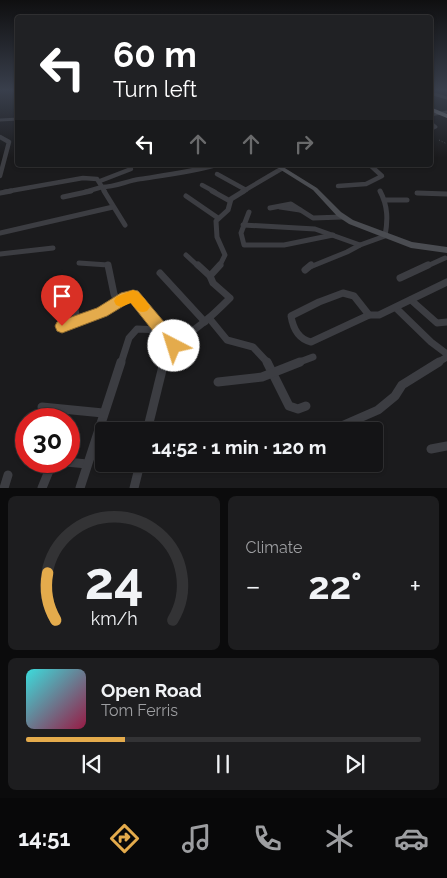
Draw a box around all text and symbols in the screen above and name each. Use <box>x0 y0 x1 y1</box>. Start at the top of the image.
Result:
text: 60 m <box>113 34 197 75</box>
icon: left <box>30 35 95 100</box>
text: Turn left <box>113 76 197 102</box>
icon: left <box>131 130 159 158</box>
icon: ahead <box>184 130 212 158</box>
icon: ahead <box>237 130 265 158</box>
icon: right <box>290 130 318 158</box>
pin <box>41 275 83 326</box>
icon: arrive <box>48 282 76 310</box>
position arrow <box>147 319 199 371</box>
speed limit sign: 30 <box>15 408 80 473</box>
text: 14:52 · 1 min · 120 m <box>152 436 326 458</box>
text: Climate <box>246 538 302 557</box>
text: 24 <box>84 550 143 611</box>
text: 22° <box>308 563 362 608</box>
text: − <box>246 570 261 603</box>
text: + <box>409 570 421 603</box>
text: km/h <box>90 608 137 629</box>
text: Open Road <box>101 679 202 701</box>
text: Tom Ferris <box>101 701 178 720</box>
icon: previous <box>78 750 106 778</box>
icon: pause <box>209 750 237 778</box>
icon: next <box>341 750 369 778</box>
icon: directions <box>107 821 142 856</box>
icon: music <box>179 821 214 856</box>
icon: phone <box>250 821 285 856</box>
icon: climate <box>322 821 357 856</box>
icon: car <box>394 821 429 856</box>
text: 14:51 <box>18 825 70 851</box>

